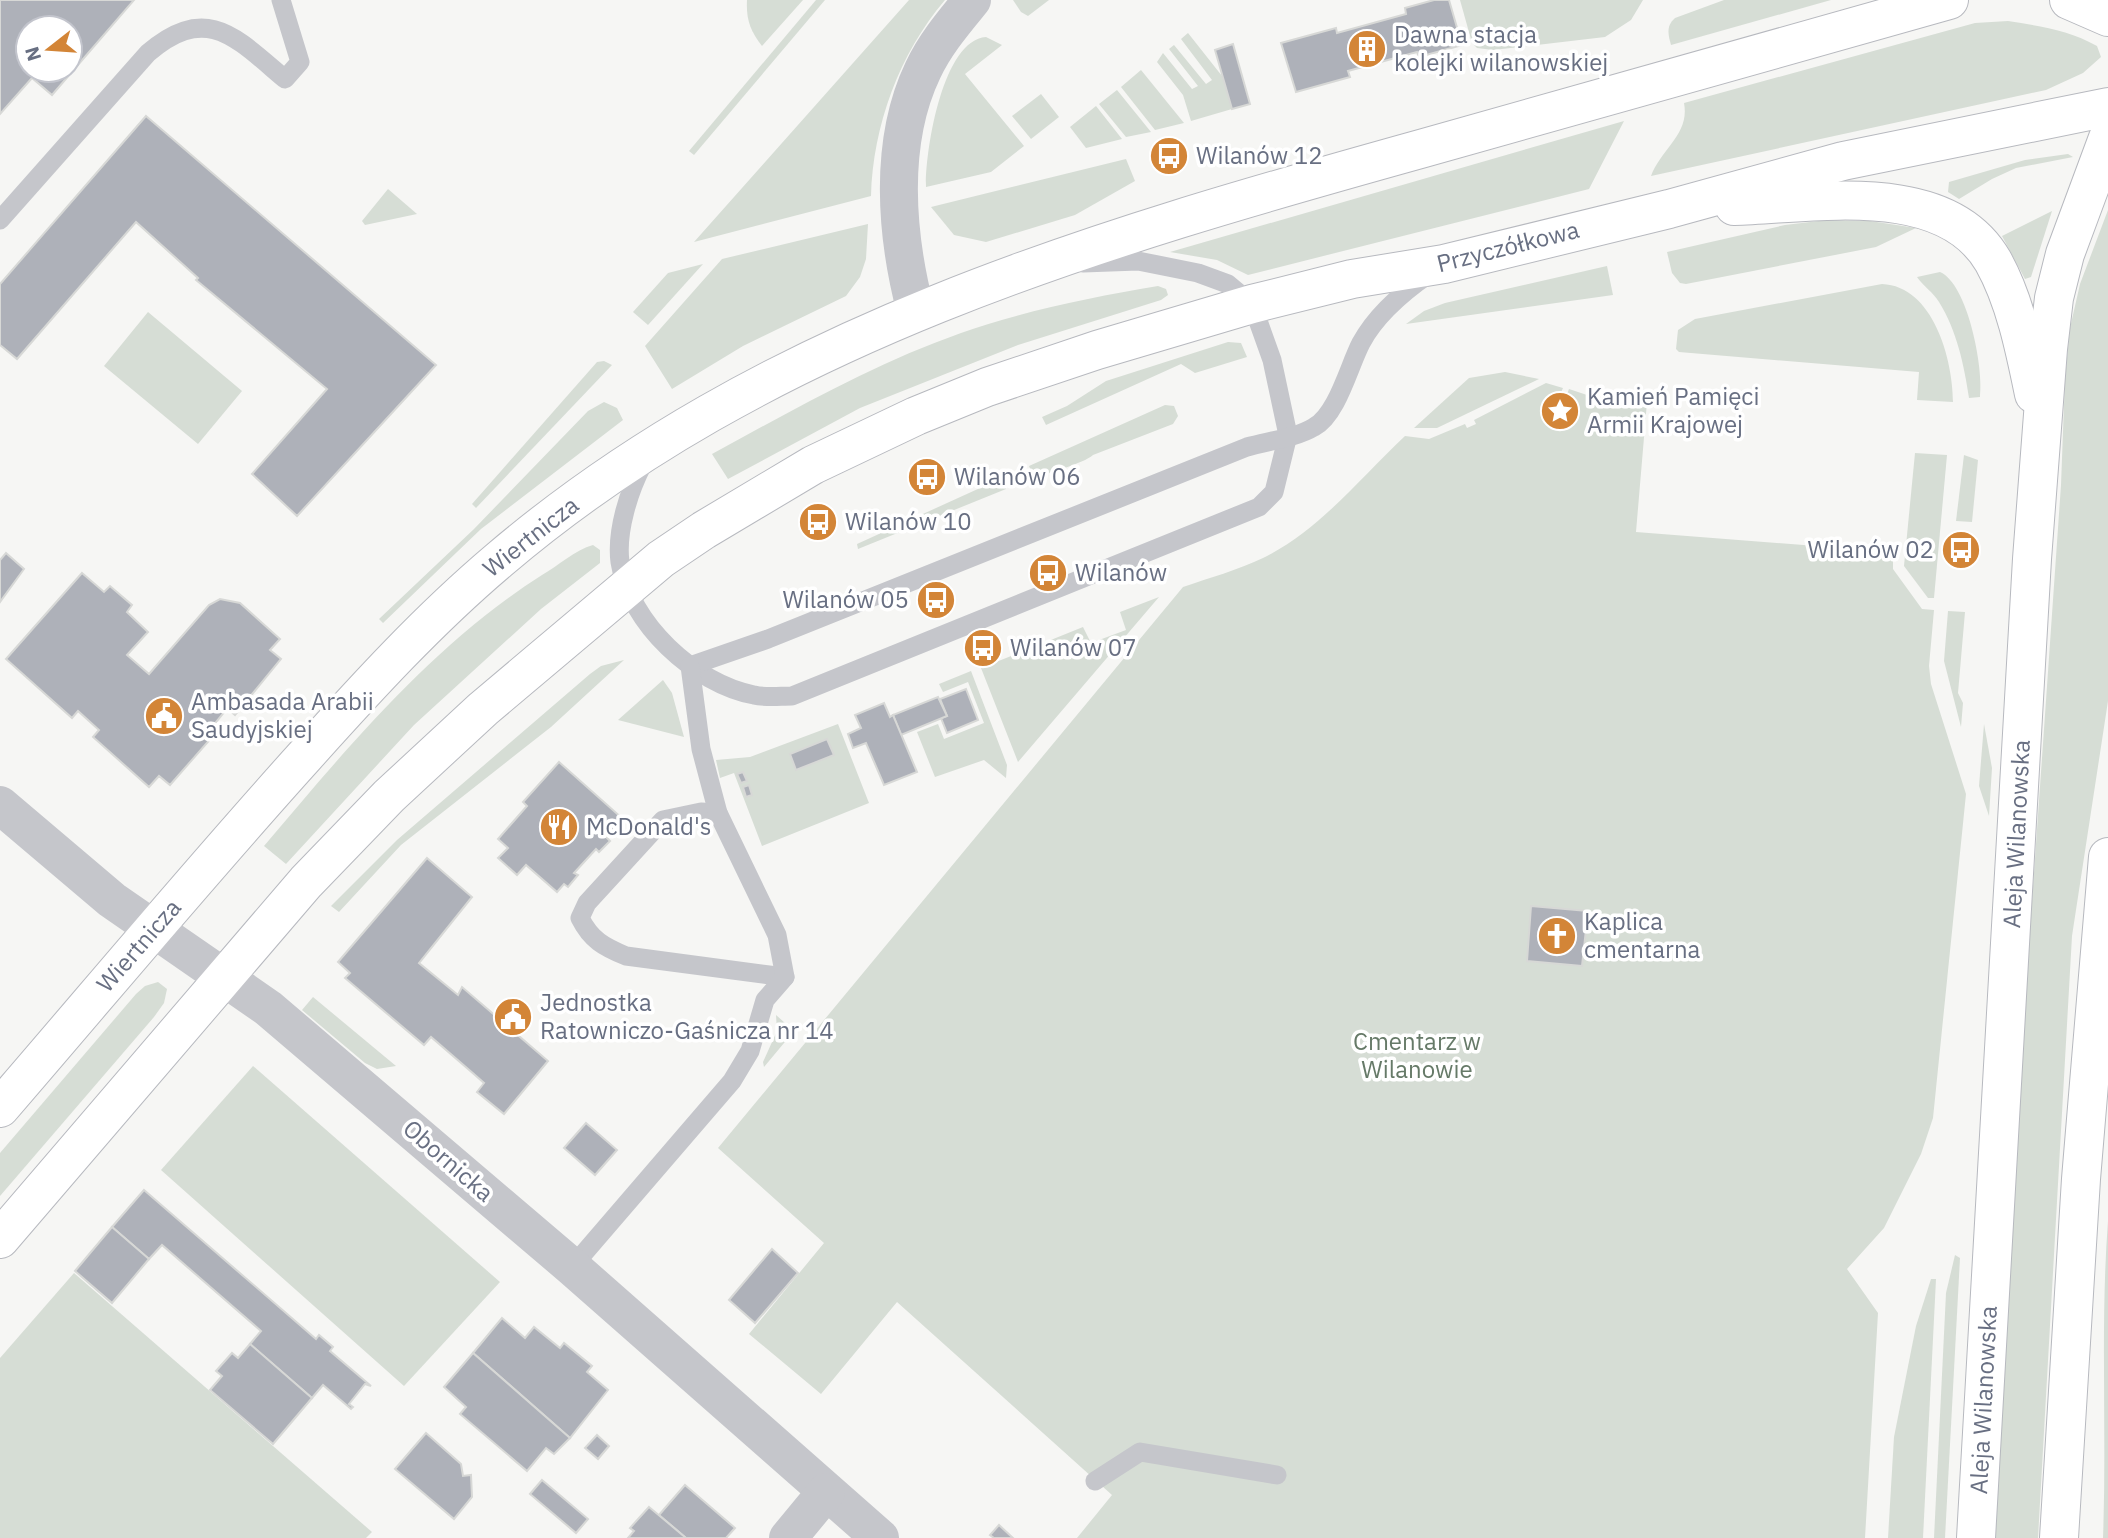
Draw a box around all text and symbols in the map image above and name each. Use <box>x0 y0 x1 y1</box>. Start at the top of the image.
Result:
north arrow <box>14 14 84 84</box>
place label: Dawna stacja kolejki wilanowskiej <box>1394 18 1608 78</box>
building icon: Dawna stacja kolejki wilanowskiej <box>1346 28 1388 70</box>
text: N <box>19 44 46 64</box>
bus stop icon: Wilanów 12 <box>1148 135 1190 177</box>
place label: Wilanów 12 <box>1196 139 1323 171</box>
street label: Przyczółkowa <box>1433 213 1583 279</box>
place label: Kamień Pamięci Armii Krajowej <box>1587 380 1759 440</box>
place icon: Kamień Pamięci Armii Krajowej <box>1539 390 1581 432</box>
bus stop icon: Wilanów 06 <box>906 456 948 498</box>
place label: Wilanów 06 <box>954 460 1081 492</box>
street label: Wiertnicza <box>476 489 585 584</box>
bus stop icon: Wilanów 10 <box>797 501 839 543</box>
place label: Wilanów 10 <box>845 505 972 537</box>
bus stop icon: Wilanów 02 <box>1940 529 1982 571</box>
place label: Wilanów 02 <box>1807 533 1934 565</box>
bus stop icon: Wilanów <box>1027 552 1069 594</box>
place label: Wilanów <box>1075 556 1167 588</box>
bus stop icon: Wilanów 05 <box>915 579 957 621</box>
place label: Wilanów 05 <box>782 583 909 615</box>
bus stop icon: Wilanów 07 <box>962 627 1004 669</box>
place label: Wilanów 07 <box>1010 631 1137 663</box>
place label: Ambasada Arabii Saudyjskiej <box>191 685 374 745</box>
public building icon: Ambasada Arabii Saudyjskiej <box>143 695 185 737</box>
street label: Aleja Wilanowska <box>1995 739 2037 929</box>
restaurant icon: McDonald's <box>538 806 580 848</box>
place label: McDonald's <box>586 810 712 842</box>
street label: Wiertnicza <box>89 892 188 999</box>
place label: Kaplica cmentarna <box>1584 905 1701 965</box>
church icon: Kaplica cmentarna <box>1536 915 1578 957</box>
place label: Jednostka Ratowniczo-Gaśnicza nr 14 <box>540 986 834 1046</box>
public building icon: Jednostka Ratowniczo-Gaśnicza nr 14 <box>492 996 534 1038</box>
park label: Cmentarz w Wilanowie <box>1353 1025 1481 1085</box>
street label: Obornicka <box>397 1112 501 1209</box>
street label: Aleja Wilanowska <box>1962 1305 2004 1495</box>

